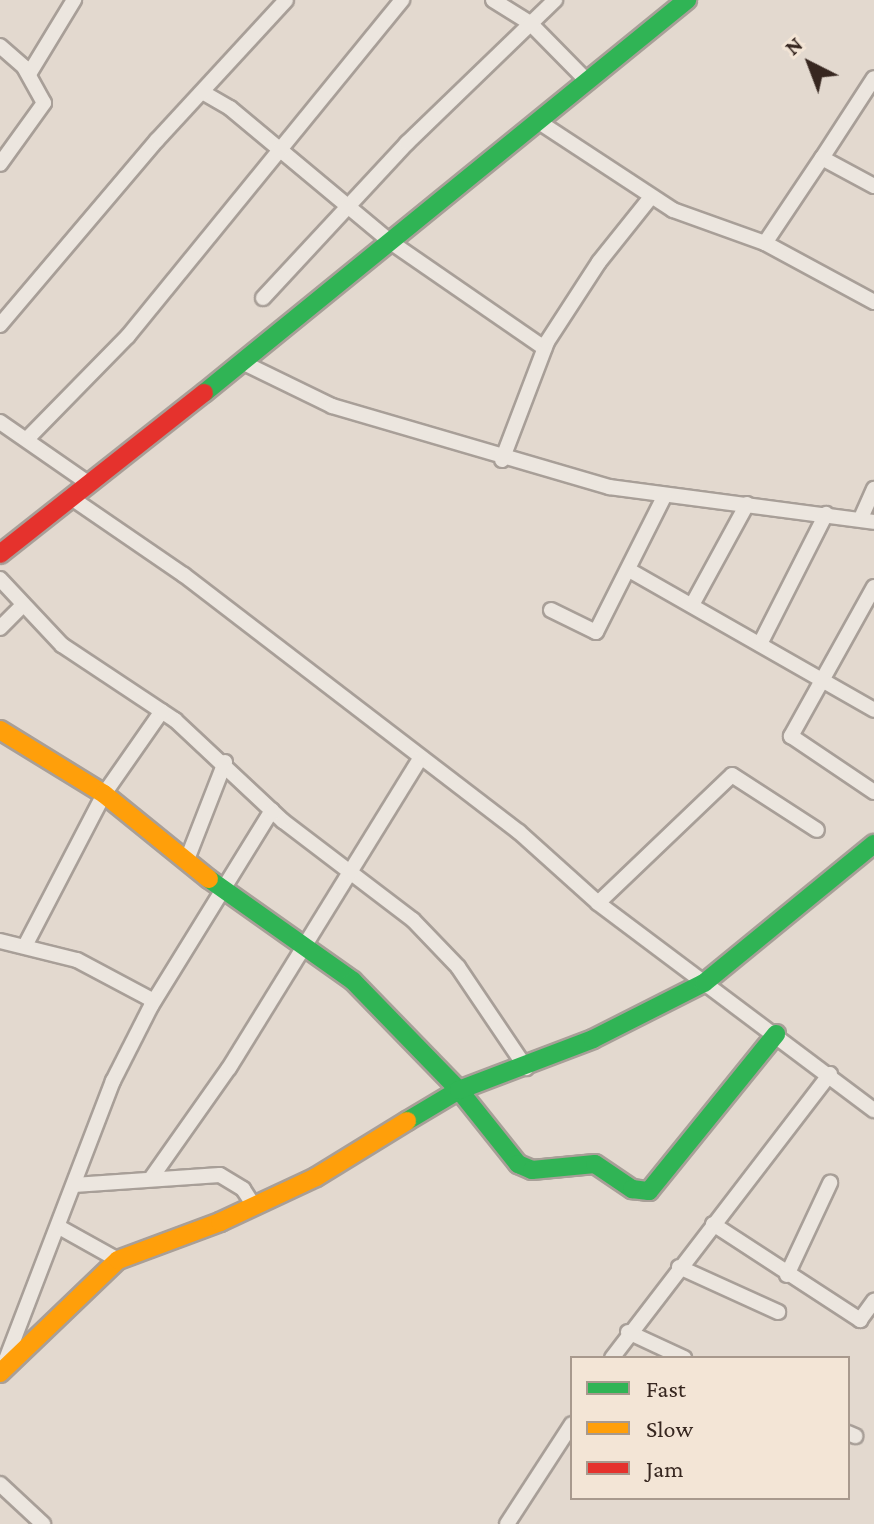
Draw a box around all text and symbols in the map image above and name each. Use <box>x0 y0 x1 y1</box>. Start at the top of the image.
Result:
north arrow <box>770 24 850 104</box>
text: N <box>780 31 808 60</box>
legend <box>570 1356 850 1500</box>
text: Fast <box>646 1375 686 1402</box>
text: Slow <box>646 1415 693 1442</box>
text: Jam <box>646 1455 684 1482</box>

